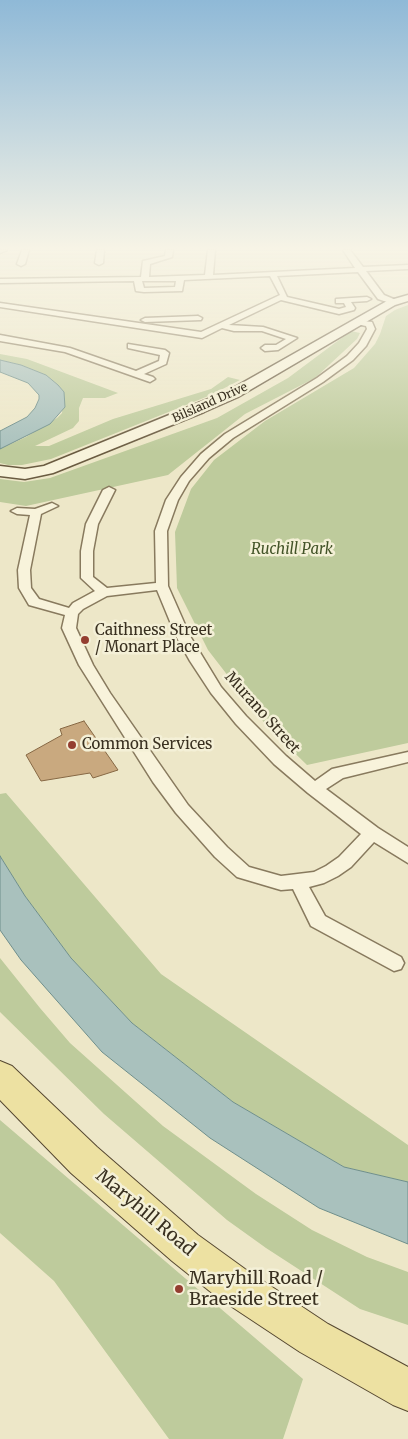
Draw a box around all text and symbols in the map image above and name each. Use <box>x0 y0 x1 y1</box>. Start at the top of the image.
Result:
street label: Bilsland Drive <box>170 380 250 426</box>
park label: Ruchill Park <box>251 541 333 559</box>
place label: Caithness Street / Monart Place <box>95 622 212 657</box>
marker: Caithness Street / Monart Place <box>79 634 91 646</box>
street label: Murano Street <box>221 669 303 757</box>
place label: Common Services <box>82 736 212 754</box>
marker: Common Services <box>66 739 78 751</box>
street label: Maryhill Road <box>91 1165 199 1261</box>
place label: Maryhill Road / Braeside Street <box>189 1268 323 1310</box>
marker: Maryhill Road / Braeside Street <box>173 1283 185 1295</box>

